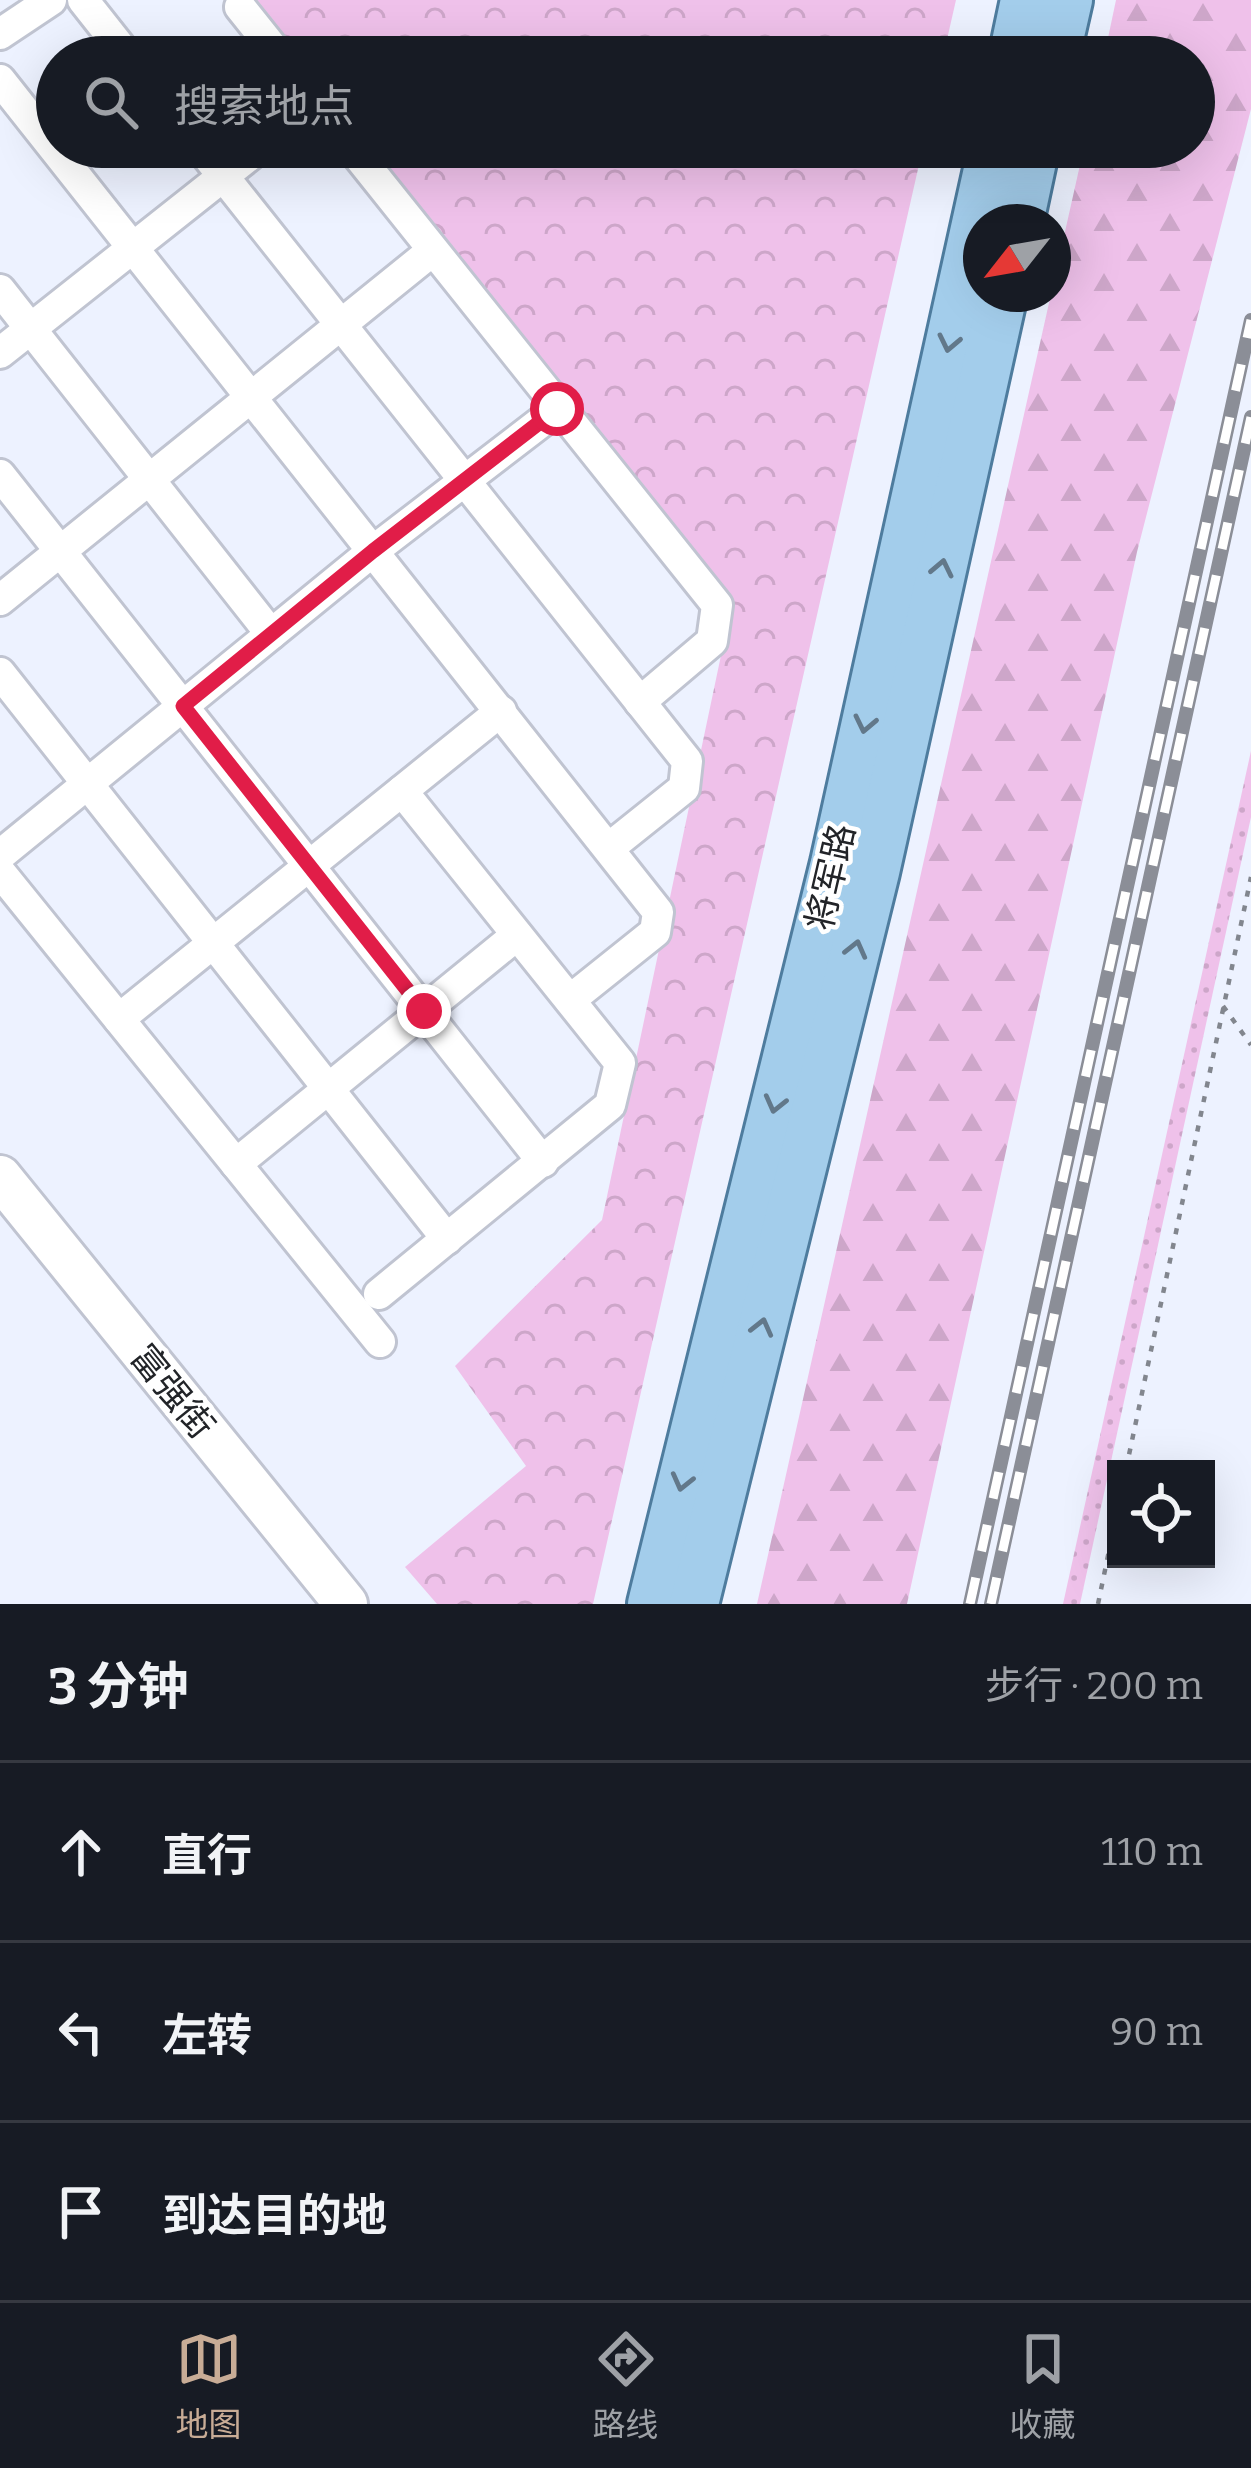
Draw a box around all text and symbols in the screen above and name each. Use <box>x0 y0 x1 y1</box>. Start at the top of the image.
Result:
search box <box>36 36 1215 168</box>
icon: search <box>78 69 144 135</box>
text: 搜索地点 <box>174 80 354 134</box>
north arrow <box>963 204 1071 312</box>
one-way arrow <box>938 333 963 353</box>
route start <box>530 382 584 436</box>
one-way arrow <box>928 559 953 579</box>
one-way arrow <box>854 714 879 734</box>
street label: 将军路 <box>797 820 865 935</box>
one-way arrow <box>842 939 867 959</box>
route end <box>397 984 451 1038</box>
one-way arrow <box>764 1093 789 1113</box>
one-way arrow <box>748 1318 773 1338</box>
street label: 富强街 <box>121 1336 223 1447</box>
map controls <box>1107 1460 1215 1568</box>
button: locate <box>1107 1460 1215 1568</box>
one-way arrow <box>671 1472 696 1492</box>
text: 3 分钟 <box>48 1656 189 1718</box>
text: 步行 · 200 m <box>985 1663 1203 1709</box>
icon: ahead <box>48 1819 114 1885</box>
text: 直行 <box>162 1829 252 1883</box>
text: 110 m <box>1101 1829 1203 1875</box>
icon: left <box>48 1999 114 2065</box>
text: 左转 <box>162 2009 252 2063</box>
text: 90 m <box>1110 2009 1203 2055</box>
icon: arrive <box>48 2179 114 2245</box>
text: 到达目的地 <box>162 2189 387 2243</box>
tab: 地图 <box>176 2326 242 2446</box>
tab: 路线 <box>593 2326 659 2446</box>
tab: 收藏 <box>1010 2326 1076 2446</box>

